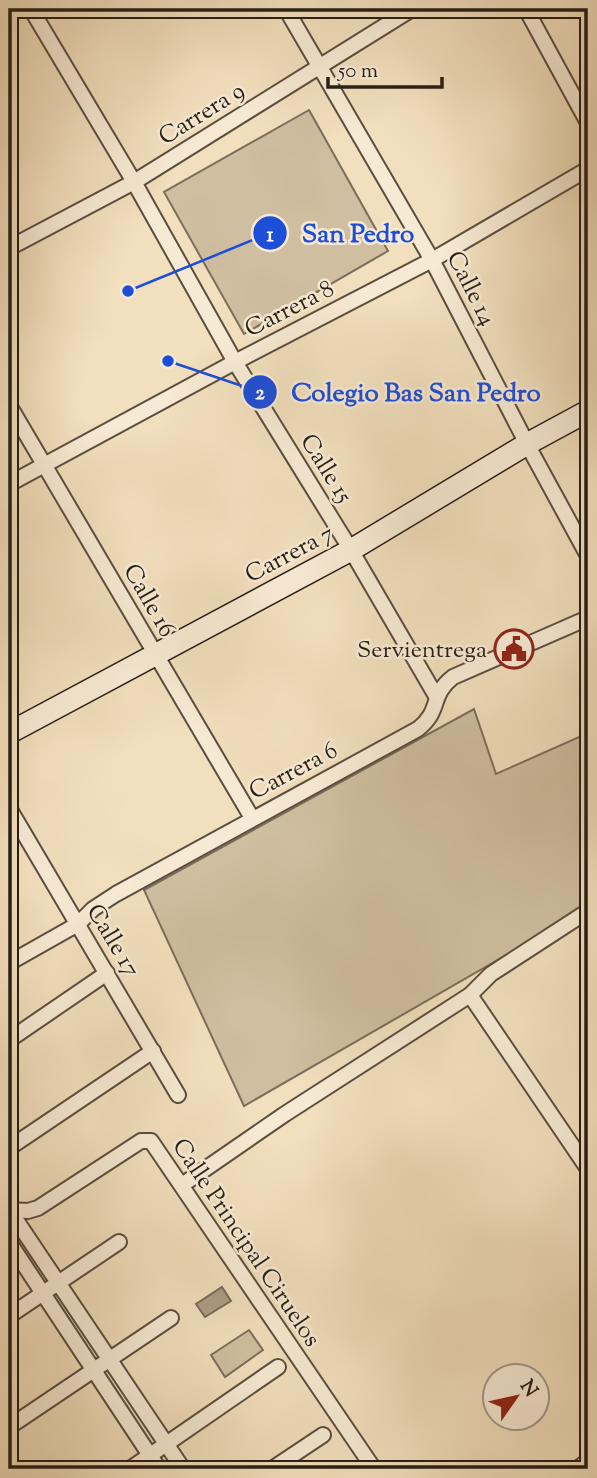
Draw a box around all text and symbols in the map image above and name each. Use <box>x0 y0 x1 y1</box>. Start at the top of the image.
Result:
scale bar <box>328 46 441 90</box>
text: 50 m <box>337 57 378 87</box>
street label: Carrera 9 <box>152 75 252 154</box>
callout: San Pedro <box>253 210 428 257</box>
text: San Pedro <box>302 217 414 254</box>
text: 1 <box>266 221 274 251</box>
street label: Calle 14 <box>437 246 503 332</box>
street label: Carrera 8 <box>239 273 340 347</box>
callout: Colegio Bas San Pedro <box>242 369 555 416</box>
text: Colegio Bas San Pedro <box>291 376 541 413</box>
text: 2 <box>255 379 265 409</box>
street label: Calle 15 <box>291 428 360 510</box>
street label: Carrera 7 <box>240 517 340 592</box>
street label: Calle 16 <box>114 558 183 644</box>
public building icon: Servientrega <box>493 628 535 670</box>
place label: Servientrega <box>357 634 487 668</box>
street label: Carrera 6 <box>244 734 344 809</box>
street label: Calle 17 <box>77 898 147 984</box>
street label: Calle Principal Ciruelos <box>163 1132 328 1354</box>
north arrow <box>482 1362 552 1432</box>
text: N <box>513 1375 543 1403</box>

